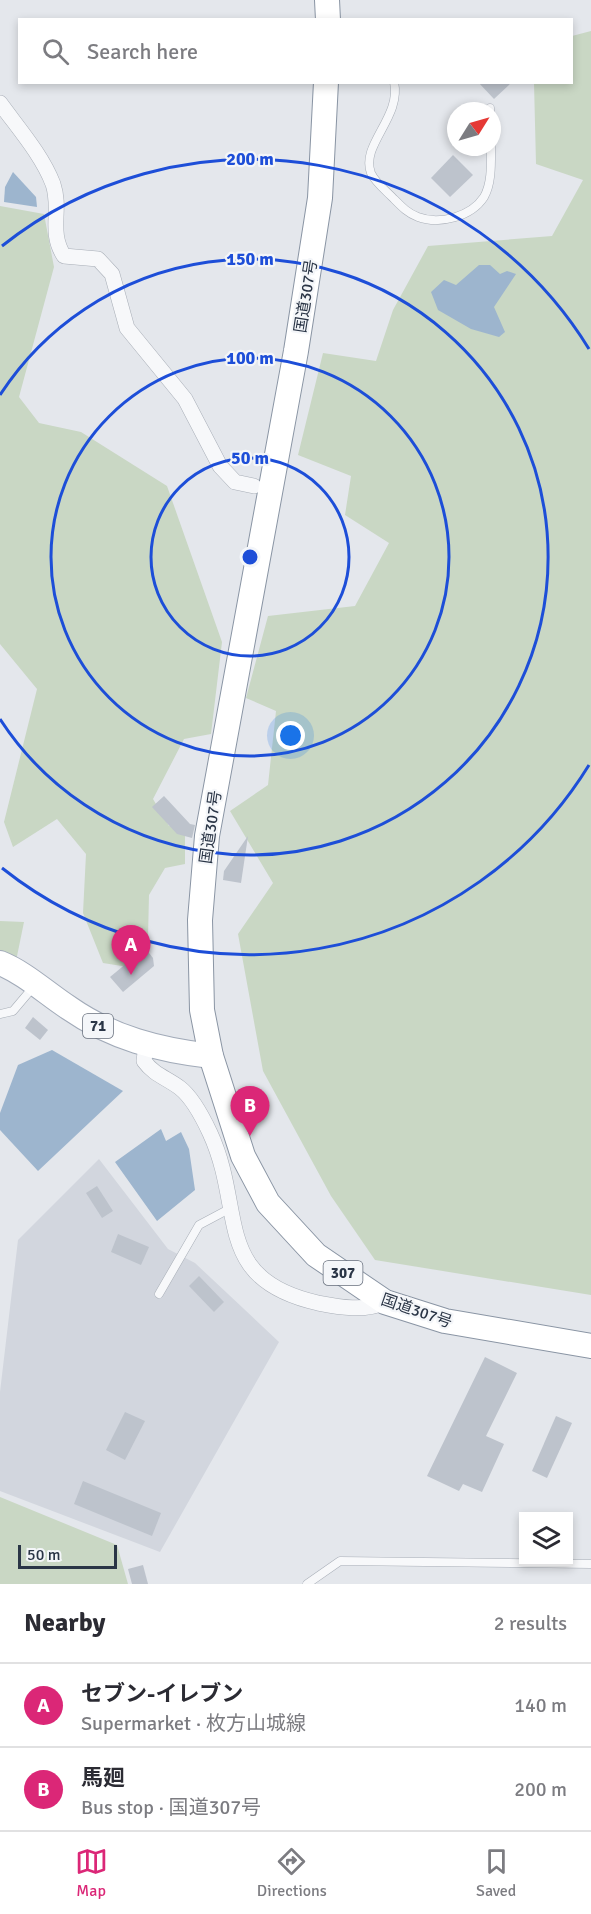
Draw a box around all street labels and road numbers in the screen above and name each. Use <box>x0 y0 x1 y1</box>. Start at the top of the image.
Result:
street label: 国道307号 <box>290 258 322 334</box>
street label: 国道307号 <box>196 789 226 865</box>
road number: 71 <box>83 1014 113 1038</box>
road number: 307 <box>324 1261 362 1285</box>
street label: 国道307号 <box>378 1289 455 1332</box>

